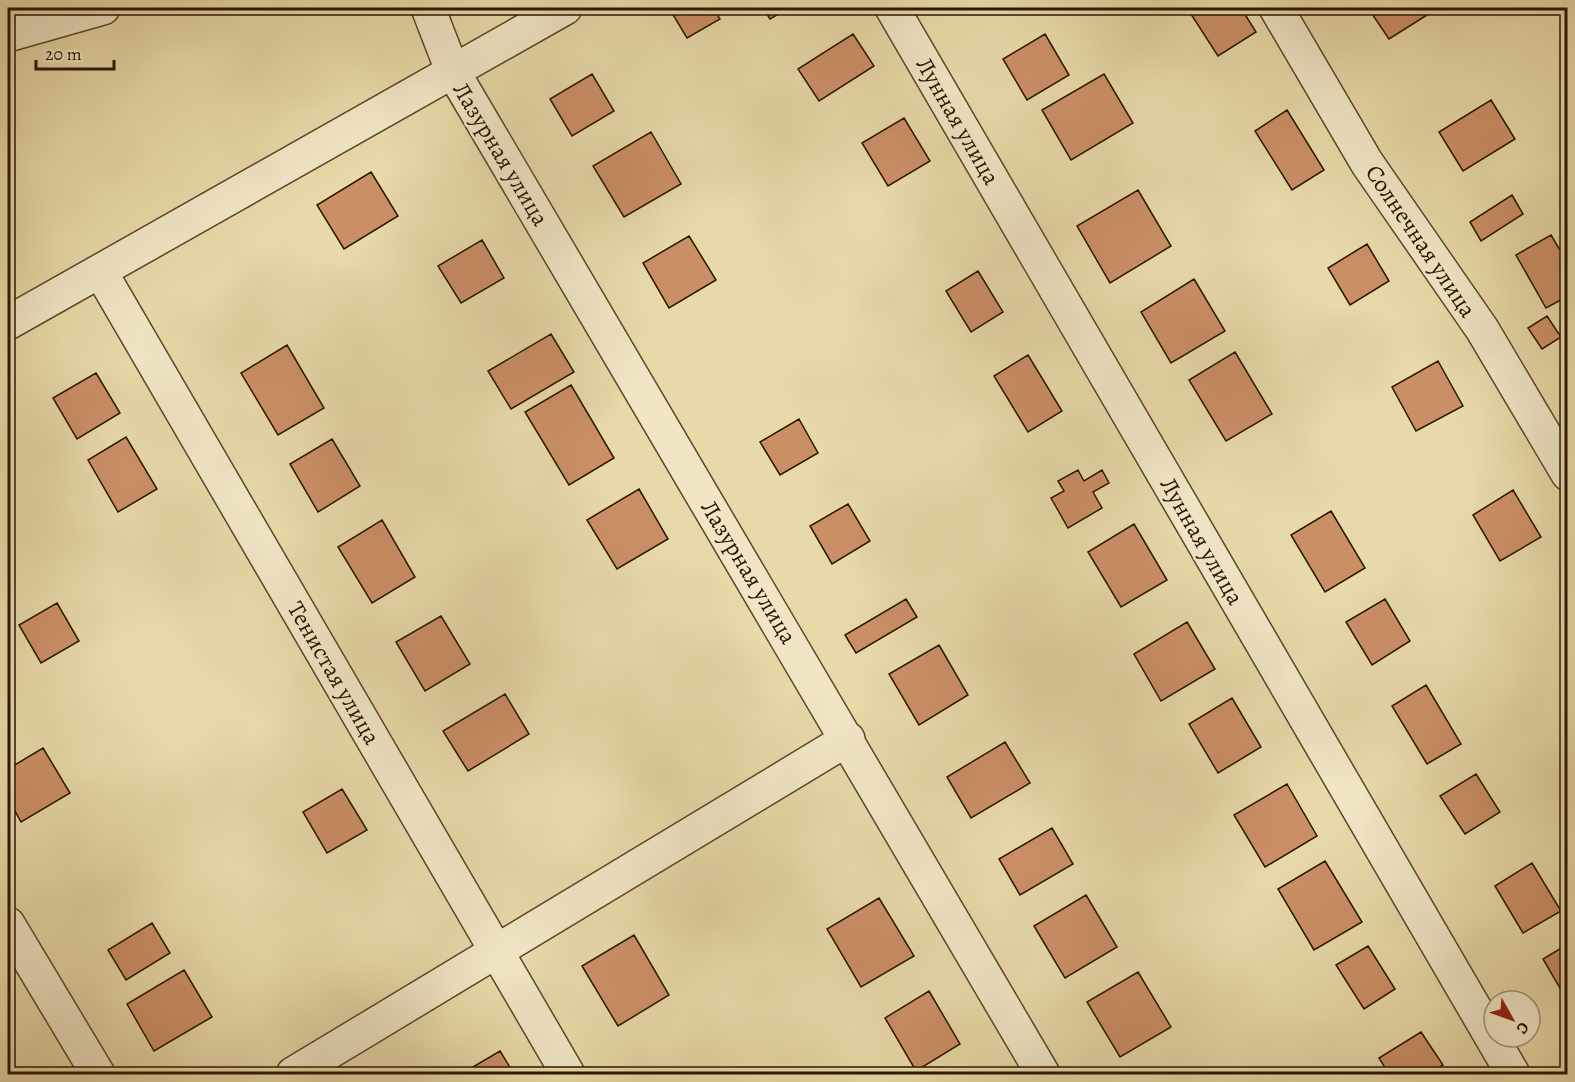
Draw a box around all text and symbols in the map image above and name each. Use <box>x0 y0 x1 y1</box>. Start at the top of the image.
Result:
scale bar <box>36 33 114 71</box>
text: 20 m <box>45 42 82 66</box>
street label: Лунная улица <box>909 51 1007 191</box>
street label: Лазурная улица <box>445 76 557 232</box>
street label: Солнечная улица <box>1358 158 1484 324</box>
street label: Лунная улица <box>1153 471 1251 611</box>
street label: Лазурная улица <box>693 494 805 650</box>
street label: Тенистая улица <box>280 596 388 750</box>
north arrow <box>1482 989 1542 1049</box>
text: С <box>1511 1017 1534 1039</box>

